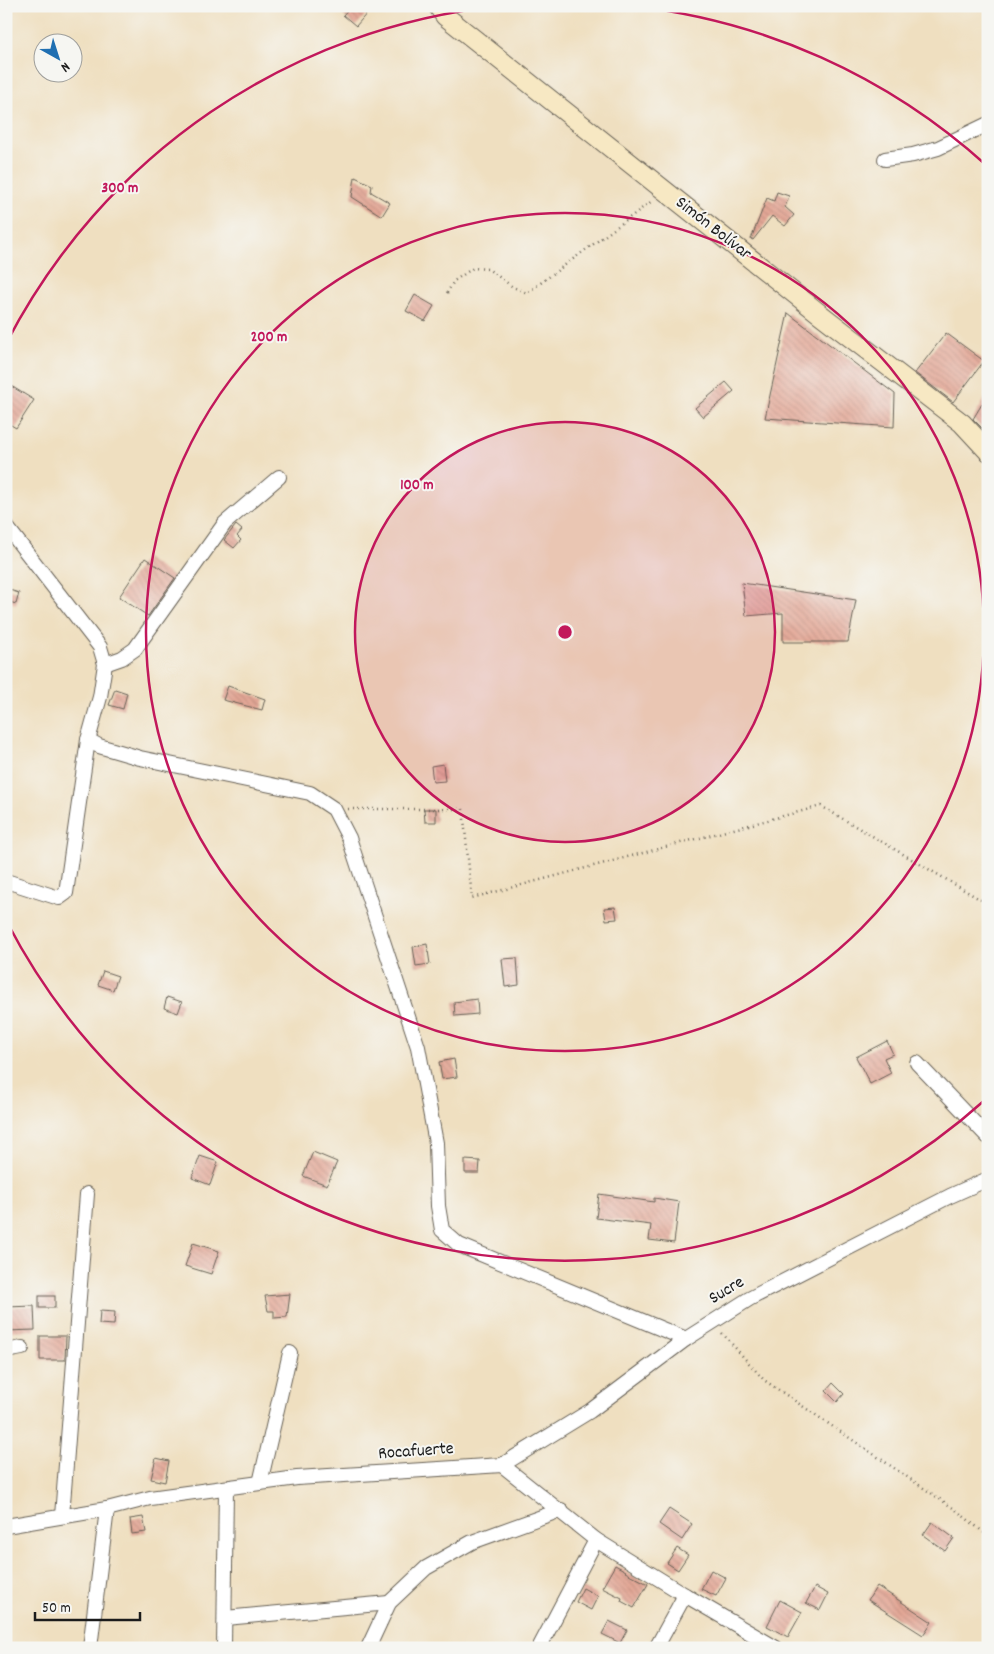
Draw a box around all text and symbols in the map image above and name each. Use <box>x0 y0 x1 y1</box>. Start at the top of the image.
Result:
north arrow <box>32 32 82 82</box>
text: N <box>56 57 74 77</box>
text: 300 m <box>102 178 138 200</box>
street label: Simón Bolívar <box>670 191 757 267</box>
text: 200 m <box>251 327 287 349</box>
text: 100 m <box>400 475 434 497</box>
centre of rings <box>556 623 574 641</box>
street label: Sucre <box>704 1271 750 1311</box>
street label: Rocafuerte <box>377 1437 455 1467</box>
scale bar <box>35 1589 140 1621</box>
text: 50 m <box>42 1598 71 1620</box>

